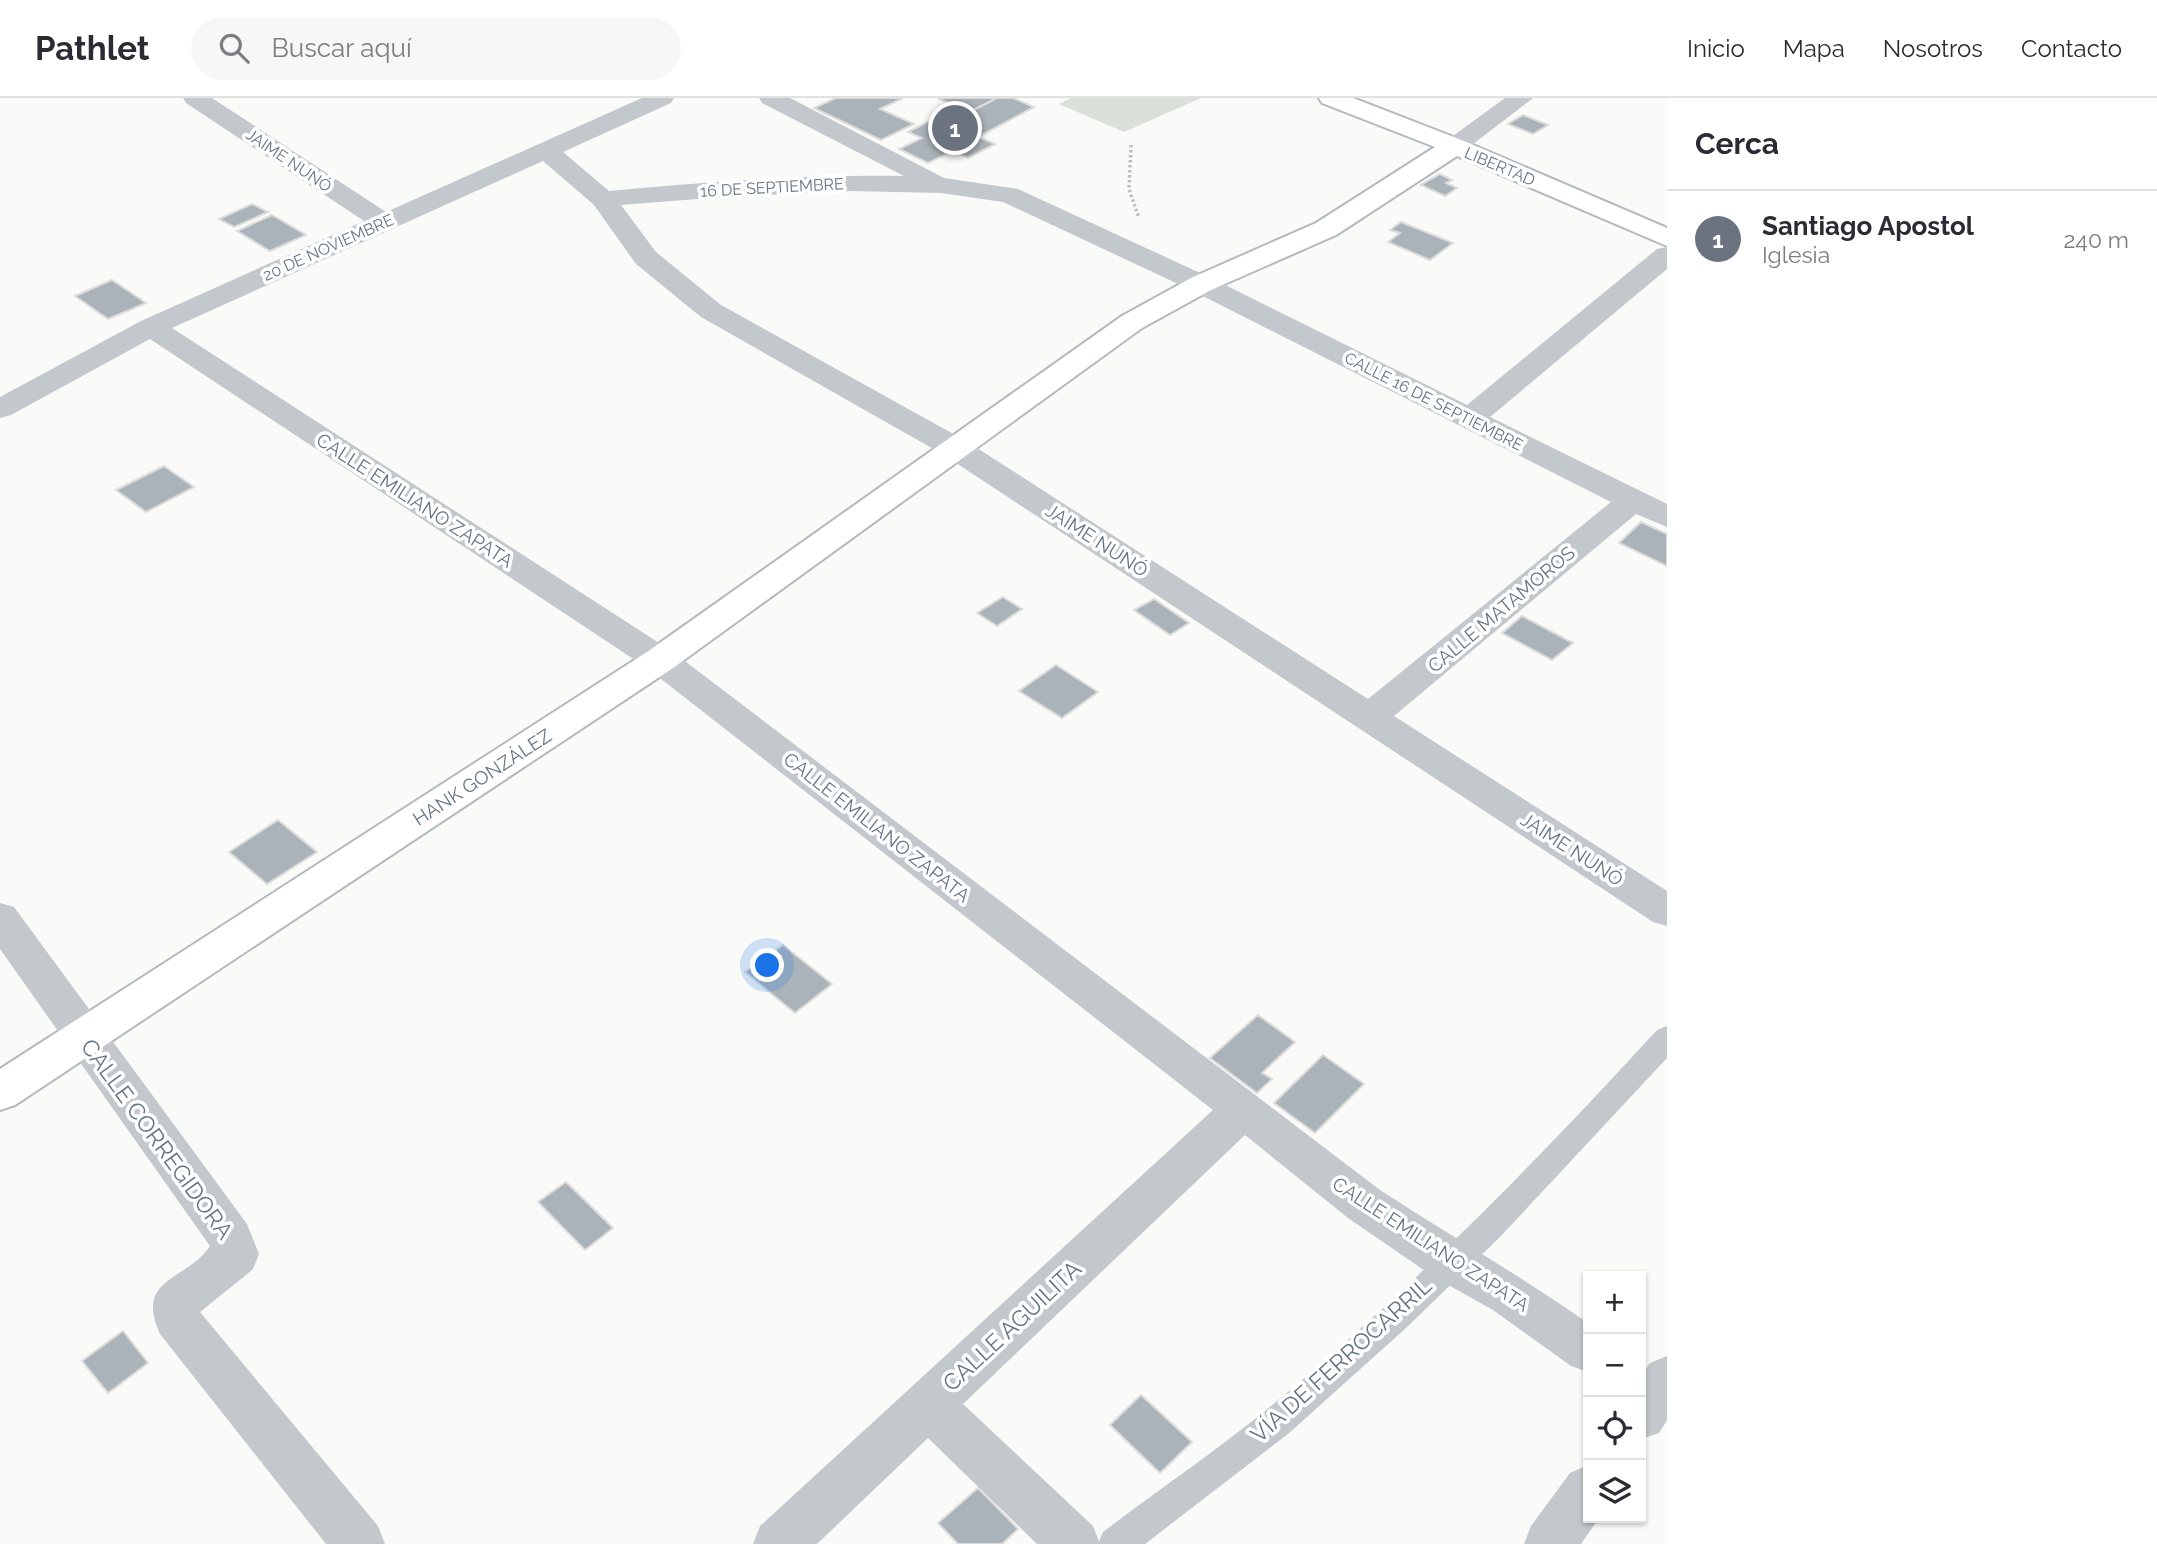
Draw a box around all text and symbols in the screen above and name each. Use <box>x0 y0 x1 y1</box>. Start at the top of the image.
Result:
search box <box>191 17 681 80</box>
text: Pathlet <box>35 29 149 68</box>
icon: search <box>215 29 253 67</box>
text: Buscar aquí <box>271 33 412 63</box>
text: Inicio <box>1687 34 1745 63</box>
text: Mapa <box>1783 34 1845 63</box>
text: Nosotros <box>1883 34 1983 63</box>
text: Contacto <box>2021 34 2122 63</box>
pin: 1 <box>932 102 978 154</box>
street label: JAIME NUNÓ <box>242 124 336 196</box>
text: Cerca <box>1695 126 1779 161</box>
street label: LIBERTAD <box>1462 143 1538 190</box>
street label: 16 DE SEPTIEMBRE <box>700 174 844 201</box>
street label: 20 DE NOVIEMBRE <box>260 210 397 285</box>
text: Santiago Apostol <box>1762 211 1974 241</box>
text: 1 <box>1712 226 1724 253</box>
text: 240 m <box>2063 226 2129 253</box>
text: Iglesia <box>1762 241 1830 268</box>
street label: CALLE 16 DE SEPTIEMBRE <box>1341 348 1526 455</box>
street label: CALLE EMILIANO ZAPATA <box>313 428 518 572</box>
street label: JAIME NUNÓ <box>1042 499 1152 581</box>
street label: CALLE MATAMOROS <box>1423 541 1579 677</box>
street label: HANK GONZÁLEZ <box>409 724 555 830</box>
street label: CALLE EMILIANO ZAPATA <box>780 748 975 907</box>
street label: JAIME NUNÓ <box>1517 808 1627 890</box>
your location <box>750 948 784 982</box>
street label: CALLE CORREGIDORA <box>76 1033 239 1244</box>
street label: CALLE EMILIANO ZAPATA <box>1329 1172 1534 1316</box>
street label: CALLE AGUILITA <box>937 1255 1087 1396</box>
street label: VÍA DE FERROCARRIL <box>1245 1271 1437 1448</box>
map controls <box>1583 1271 1646 1523</box>
button: + <box>1583 1271 1646 1334</box>
button: − <box>1583 1334 1646 1397</box>
button: locate <box>1583 1397 1646 1460</box>
button: layers <box>1583 1460 1646 1523</box>

